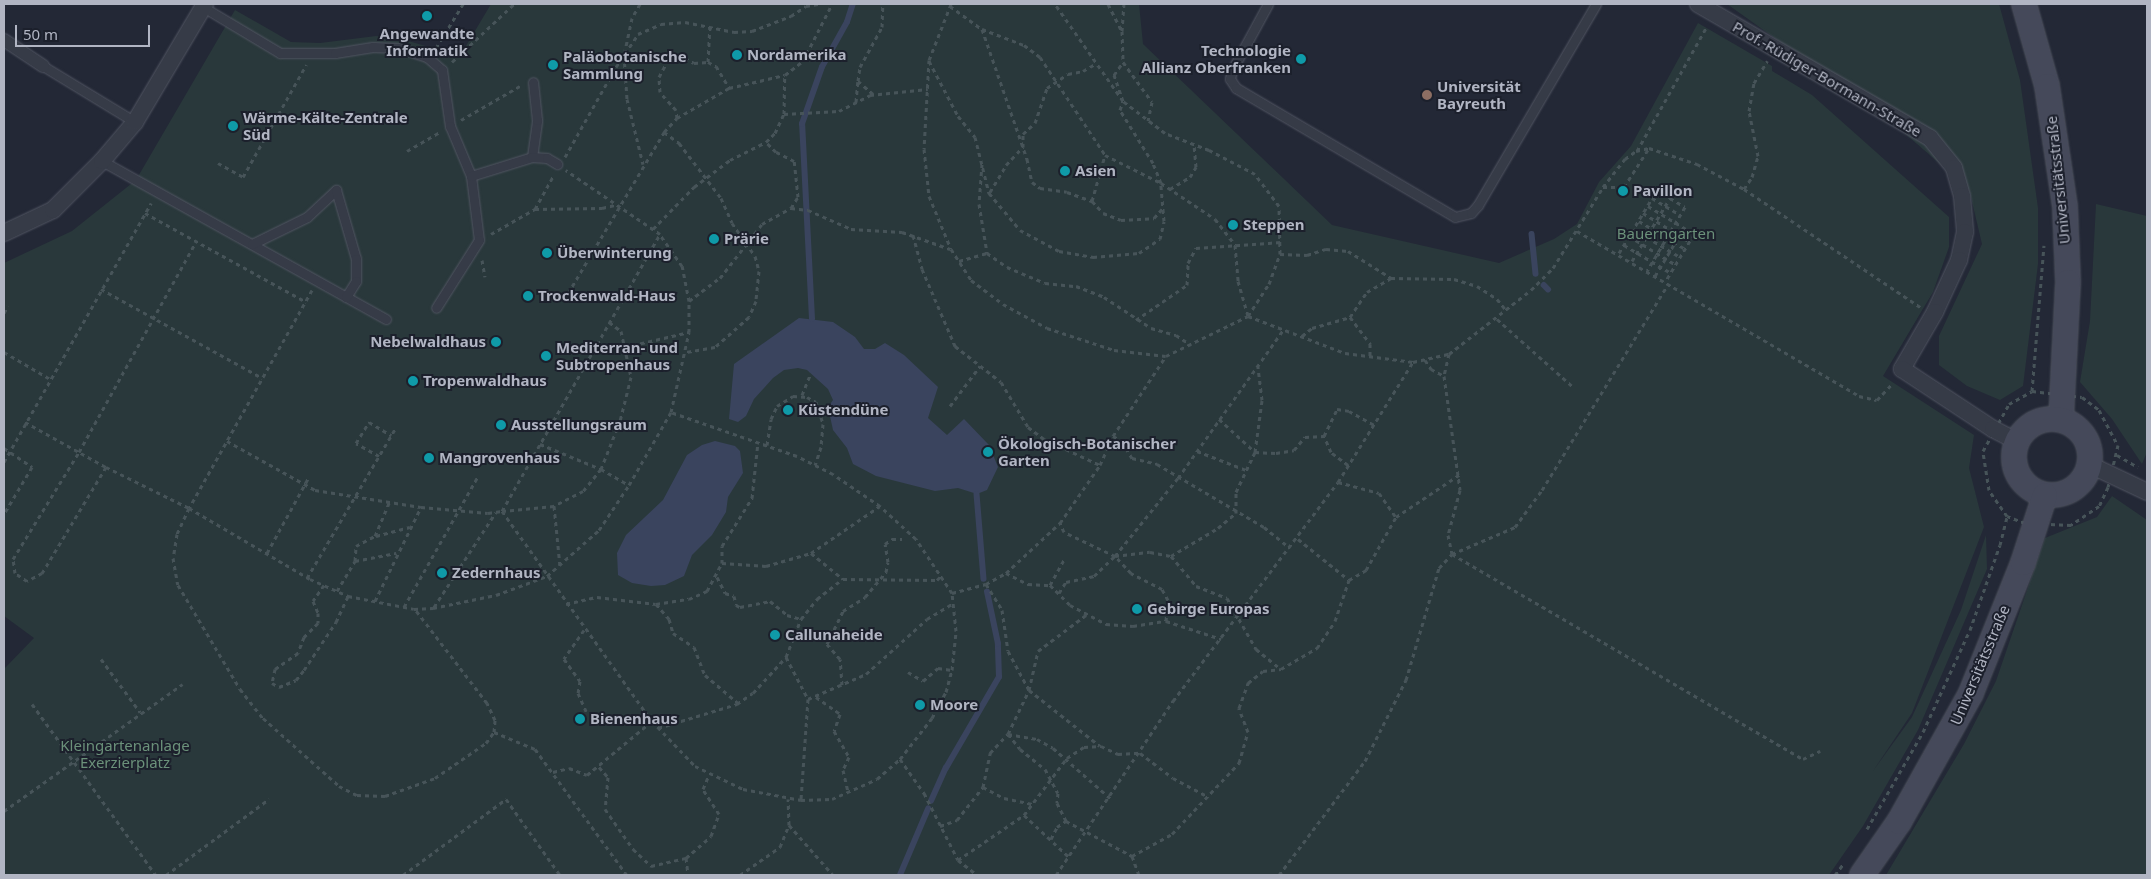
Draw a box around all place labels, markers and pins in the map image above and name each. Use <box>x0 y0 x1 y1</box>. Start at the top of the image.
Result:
marker: Angewandte Informatik <box>421 10 433 22</box>
place label: Angewandte Informatik <box>380 24 474 59</box>
place label: Technologie Allianz Oberfranken <box>1141 41 1291 76</box>
place label: Nordamerika <box>747 46 846 64</box>
place label: Paläobotanische Sammlung <box>563 47 687 82</box>
marker: Nordamerika <box>731 49 743 61</box>
marker: Technologie Allianz Oberfranken <box>1295 53 1307 65</box>
marker: Paläobotanische Sammlung <box>547 59 559 71</box>
place label: Universität Bayreuth <box>1437 77 1521 112</box>
marker: Universität Bayreuth <box>1421 89 1433 101</box>
place label: Wärme-Kälte-Zentrale Süd <box>243 108 408 143</box>
marker: Wärme-Kälte-Zentrale Süd <box>227 120 239 132</box>
place label: Asien <box>1075 162 1116 180</box>
marker: Asien <box>1059 165 1071 177</box>
place label: Pavillon <box>1633 182 1692 200</box>
marker: Pavillon <box>1617 185 1629 197</box>
place label: Steppen <box>1243 216 1304 234</box>
marker: Steppen <box>1227 219 1239 231</box>
place label: Prärie <box>724 230 769 248</box>
marker: Prärie <box>708 233 720 245</box>
place label: Überwinterung <box>557 244 672 262</box>
marker: Überwinterung <box>541 247 553 259</box>
place label: Trockenwald-Haus <box>538 287 676 305</box>
marker: Trockenwald-Haus <box>522 290 534 302</box>
place label: Nebelwaldhaus <box>370 333 486 351</box>
marker: Nebelwaldhaus <box>490 336 502 348</box>
place label: Mediterran- und Subtropenhaus <box>556 338 678 373</box>
marker: Mediterran- und Subtropenhaus <box>540 350 552 362</box>
place label: Tropenwaldhaus <box>423 372 547 390</box>
marker: Tropenwaldhaus <box>407 375 419 387</box>
place label: Küstendüne <box>798 401 888 419</box>
marker: Küstendüne <box>782 404 794 416</box>
place label: Ausstellungsraum <box>511 416 647 434</box>
marker: Ausstellungsraum <box>495 419 507 431</box>
place label: Ökologisch-Botanischer Garten <box>998 434 1176 469</box>
marker: Ökologisch-Botanischer Garten <box>982 446 994 458</box>
place label: Mangrovenhaus <box>439 449 560 467</box>
marker: Mangrovenhaus <box>423 452 435 464</box>
place label: Zedernhaus <box>452 564 541 582</box>
marker: Zedernhaus <box>436 567 448 579</box>
place label: Gebirge Europas <box>1147 600 1270 618</box>
marker: Gebirge Europas <box>1131 603 1143 615</box>
place label: Callunaheide <box>785 626 883 644</box>
marker: Callunaheide <box>769 629 781 641</box>
place label: Moore <box>930 696 978 714</box>
marker: Moore <box>914 699 926 711</box>
place label: Bienenhaus <box>590 710 678 728</box>
marker: Bienenhaus <box>574 713 586 725</box>

